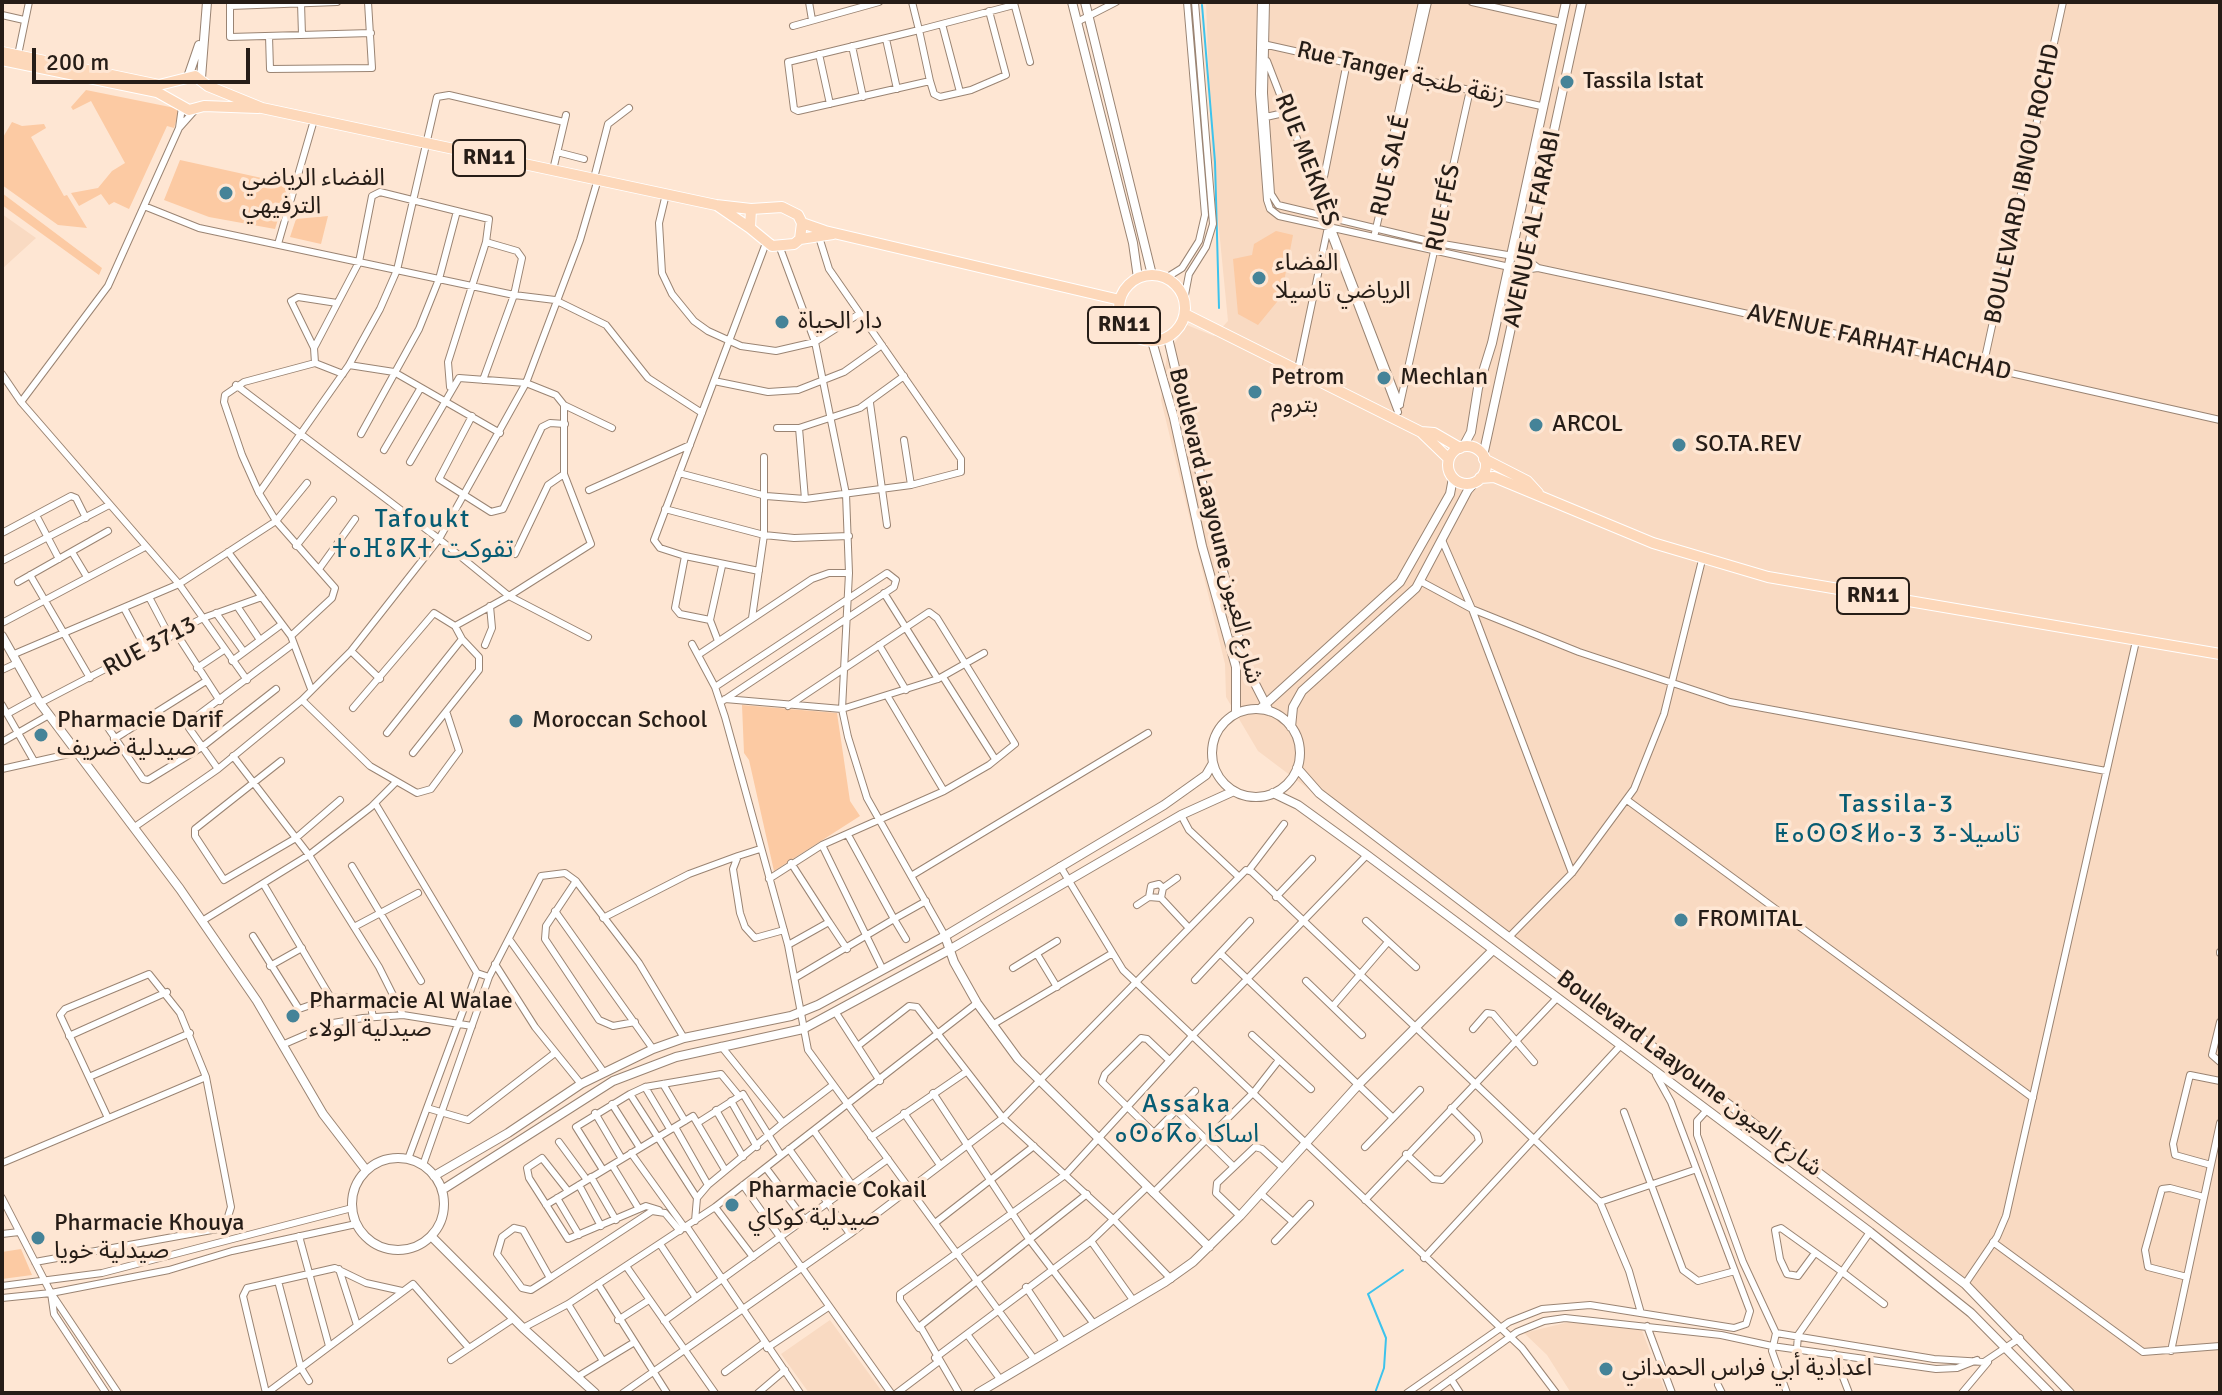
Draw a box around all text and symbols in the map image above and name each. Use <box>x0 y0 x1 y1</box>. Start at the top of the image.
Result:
scale bar <box>36 32 254 82</box>
street label: Rue Tanger زنقة طنجة <box>1294 36 1508 112</box>
street label: BOULEVARD IBNOU ROCHD <box>1979 41 2067 327</box>
text: 200 m <box>46 47 109 77</box>
place label: Tassila Istat <box>1583 68 1704 96</box>
marker: Tassila Istat <box>1558 73 1576 91</box>
street label: RUE MEKNÈS <box>1268 90 1344 230</box>
street label: RUE SALÉ <box>1365 113 1417 219</box>
street label: AVENUE AL FARABI <box>1498 128 1568 330</box>
road number: RN11 <box>453 140 525 176</box>
street label: RUE FÉS <box>1421 162 1467 254</box>
place label: الفضاء الرياضي الترفيهي <box>242 165 385 221</box>
marker: الفضاء الرياضي الترفيهي <box>217 184 235 202</box>
place label: الفضاء الرياضي تاسيلا <box>1275 250 1411 306</box>
marker: الفضاء الرياضي تاسيلا <box>1250 269 1268 287</box>
street label: AVENUE FARHAT HACHAD <box>1744 299 2014 387</box>
road number: RN11 <box>1088 307 1160 343</box>
place label: دار الحياة <box>798 308 882 336</box>
marker: دار الحياة <box>773 313 791 331</box>
place label: Petrom بتروم <box>1271 364 1344 420</box>
place label: Mechlan <box>1400 364 1488 392</box>
street label: Boulevard Laayoune شارع العيون <box>1162 365 1268 687</box>
marker: Mechlan <box>1375 369 1393 387</box>
marker: Petrom بتروم <box>1246 383 1264 401</box>
place label: ARCOL <box>1552 411 1623 439</box>
marker: ARCOL <box>1527 416 1545 434</box>
place label: SO.TA.REV <box>1695 431 1802 459</box>
marker: SO.TA.REV <box>1670 436 1688 454</box>
district label: Tafoukt ⵜⴰⴼⵓⴽⵜ تفوكت <box>339 504 507 566</box>
road number: RN11 <box>1837 578 1909 614</box>
street label: RUE 3713 <box>99 611 201 683</box>
place label: Pharmacie Darif صيدلية ضريف <box>57 707 222 763</box>
place label: Moroccan School <box>532 707 707 735</box>
marker: Moroccan School <box>507 712 525 730</box>
marker: Pharmacie Darif صيدلية ضريف <box>32 726 50 744</box>
district label: Tassila-3 ⵟⴰⵙⵙⵉⵍⴰ-3 3-تاسيلا <box>1786 789 2008 850</box>
place label: FROMITAL <box>1697 906 1803 934</box>
marker: FROMITAL <box>1672 911 1690 929</box>
street label: Boulevard Laayoune شارع العيون <box>1551 965 1827 1183</box>
place label: Pharmacie Al Walae صيدلية الولاء <box>309 988 513 1044</box>
marker: Pharmacie Al Walae صيدلية الولاء <box>284 1007 302 1025</box>
district label: Assaka ⴰⵙⴰⴽⴰ اساكا <box>1121 1089 1253 1150</box>
place label: Pharmacie Cokail صيدلية كوكاي <box>748 1177 927 1233</box>
marker: Pharmacie Cokail صيدلية كوكاي <box>723 1196 741 1214</box>
place label: Pharmacie Khouya صيدلية خويا <box>54 1210 244 1266</box>
marker: Pharmacie Khouya صيدلية خويا <box>29 1229 47 1247</box>
place label: اعدادية أبي فراس الحمداني <box>1622 1355 1872 1383</box>
marker: اعدادية أبي فراس الحمداني <box>1597 1360 1615 1378</box>

